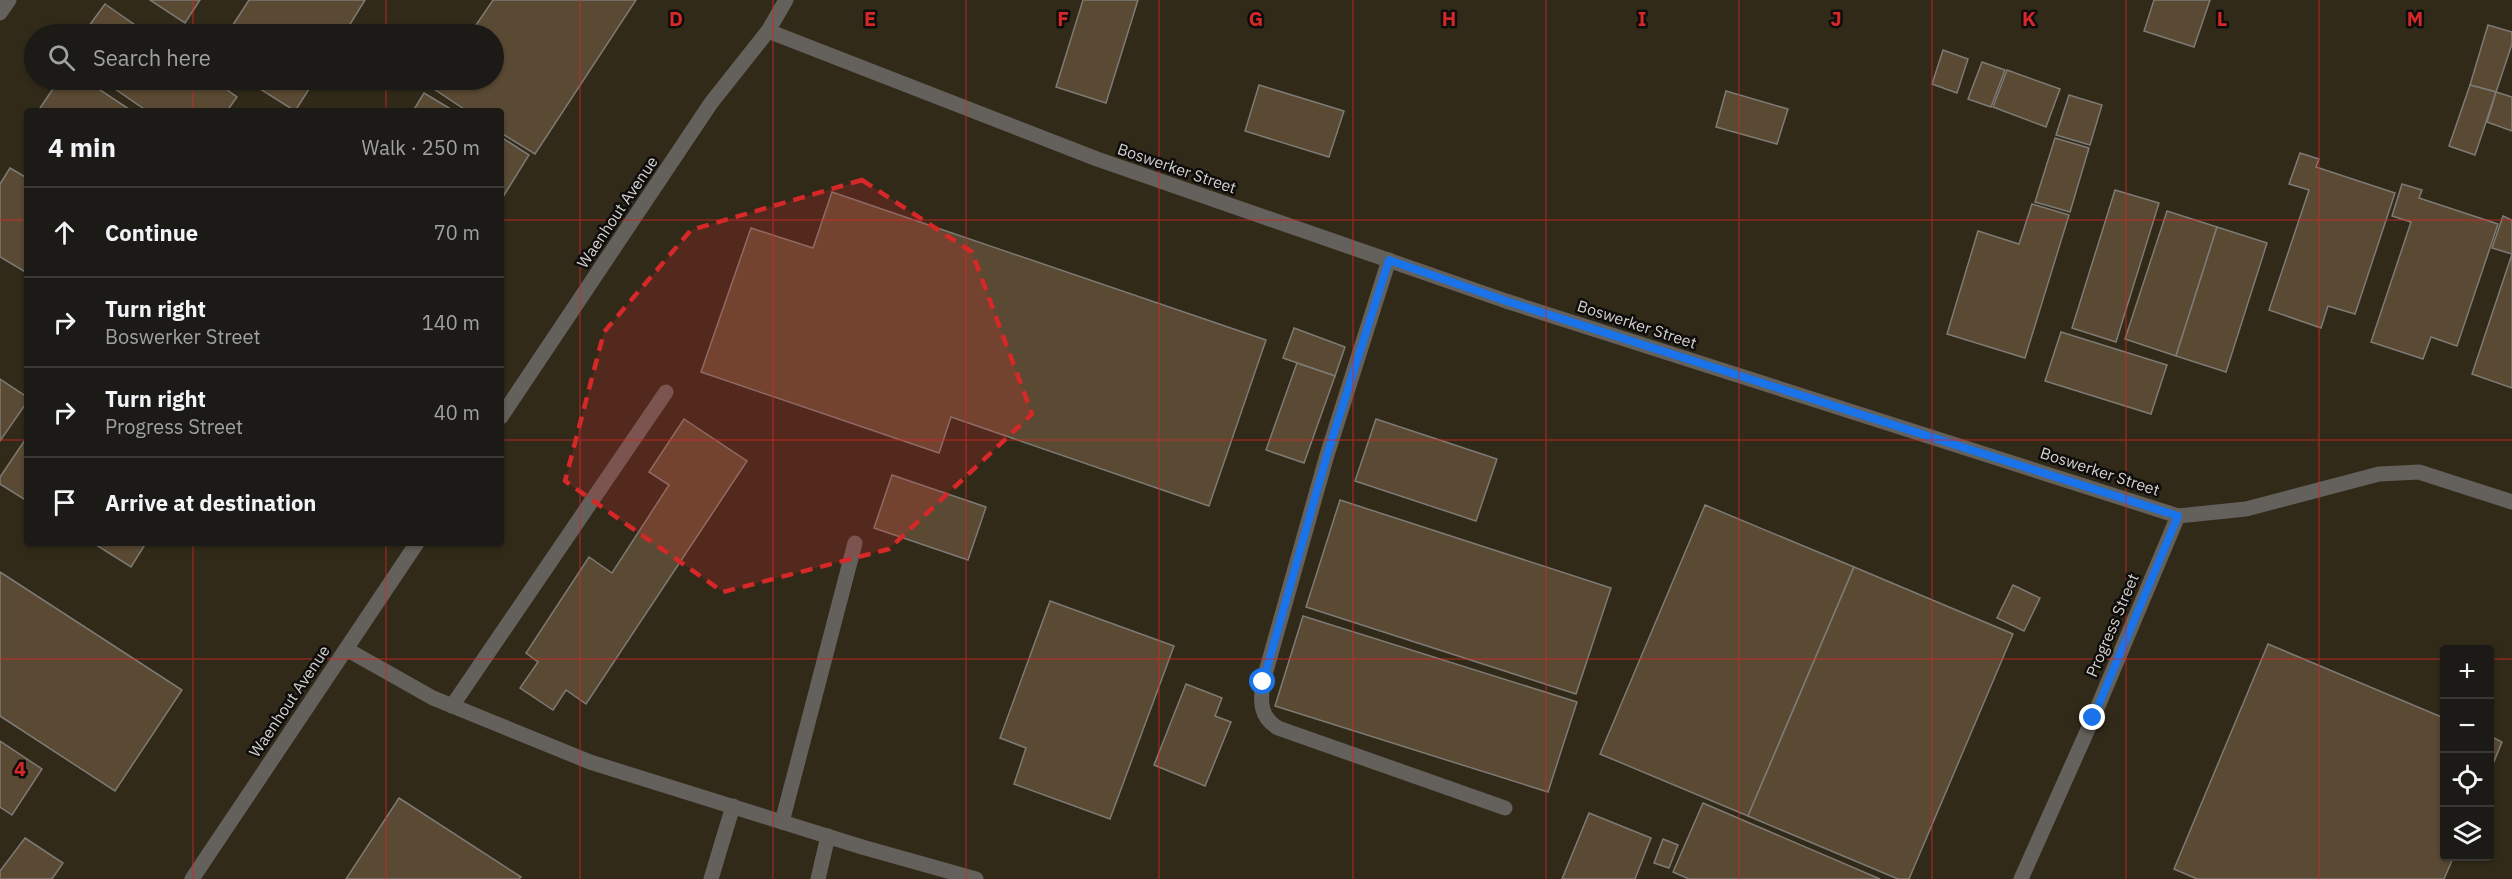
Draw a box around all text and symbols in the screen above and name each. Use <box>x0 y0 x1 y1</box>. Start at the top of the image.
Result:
text: D <box>669 5 683 32</box>
text: E <box>864 5 876 32</box>
text: F <box>1057 5 1069 32</box>
text: G <box>1249 5 1263 32</box>
text: H <box>1442 5 1456 32</box>
text: I <box>1638 5 1646 32</box>
text: J <box>1830 5 1842 32</box>
text: K <box>2022 5 2036 32</box>
text: L <box>2217 5 2227 32</box>
text: M <box>2407 5 2423 32</box>
search box <box>24 24 504 90</box>
icon: search <box>45 41 78 74</box>
text: Search here <box>93 43 211 72</box>
text: 4 min <box>48 130 116 164</box>
text: Walk · 250 m <box>362 134 480 161</box>
street label: Boswerker Street <box>1115 138 1239 198</box>
street label: Waenhout Avenue <box>572 152 662 272</box>
icon: ahead <box>48 216 81 249</box>
text: Continue <box>105 218 198 247</box>
text: 70 m <box>434 219 480 246</box>
text: Turn right <box>105 294 206 323</box>
street label: Boswerker Street <box>1575 295 1699 353</box>
icon: right <box>48 306 81 339</box>
text: 140 m <box>422 309 480 336</box>
text: Boswerker Street <box>105 323 261 350</box>
text: Turn right <box>105 384 206 413</box>
icon: right <box>48 396 81 429</box>
text: 40 m <box>434 399 480 426</box>
text: Progress Street <box>105 413 243 440</box>
street label: Boswerker Street <box>2038 442 2162 500</box>
icon: arrive <box>48 486 81 519</box>
text: Arrive at destination <box>105 488 316 517</box>
street label: Progress Street <box>2081 570 2143 680</box>
street label: Waenhout Avenue <box>244 641 334 761</box>
map controls <box>2440 645 2494 861</box>
button: + <box>2440 645 2494 699</box>
route start <box>1249 668 1275 694</box>
button: − <box>2440 699 2494 753</box>
route end <box>2079 704 2105 730</box>
button: locate <box>2440 753 2494 807</box>
text: 4 <box>14 755 26 782</box>
button: layers <box>2440 807 2494 861</box>

